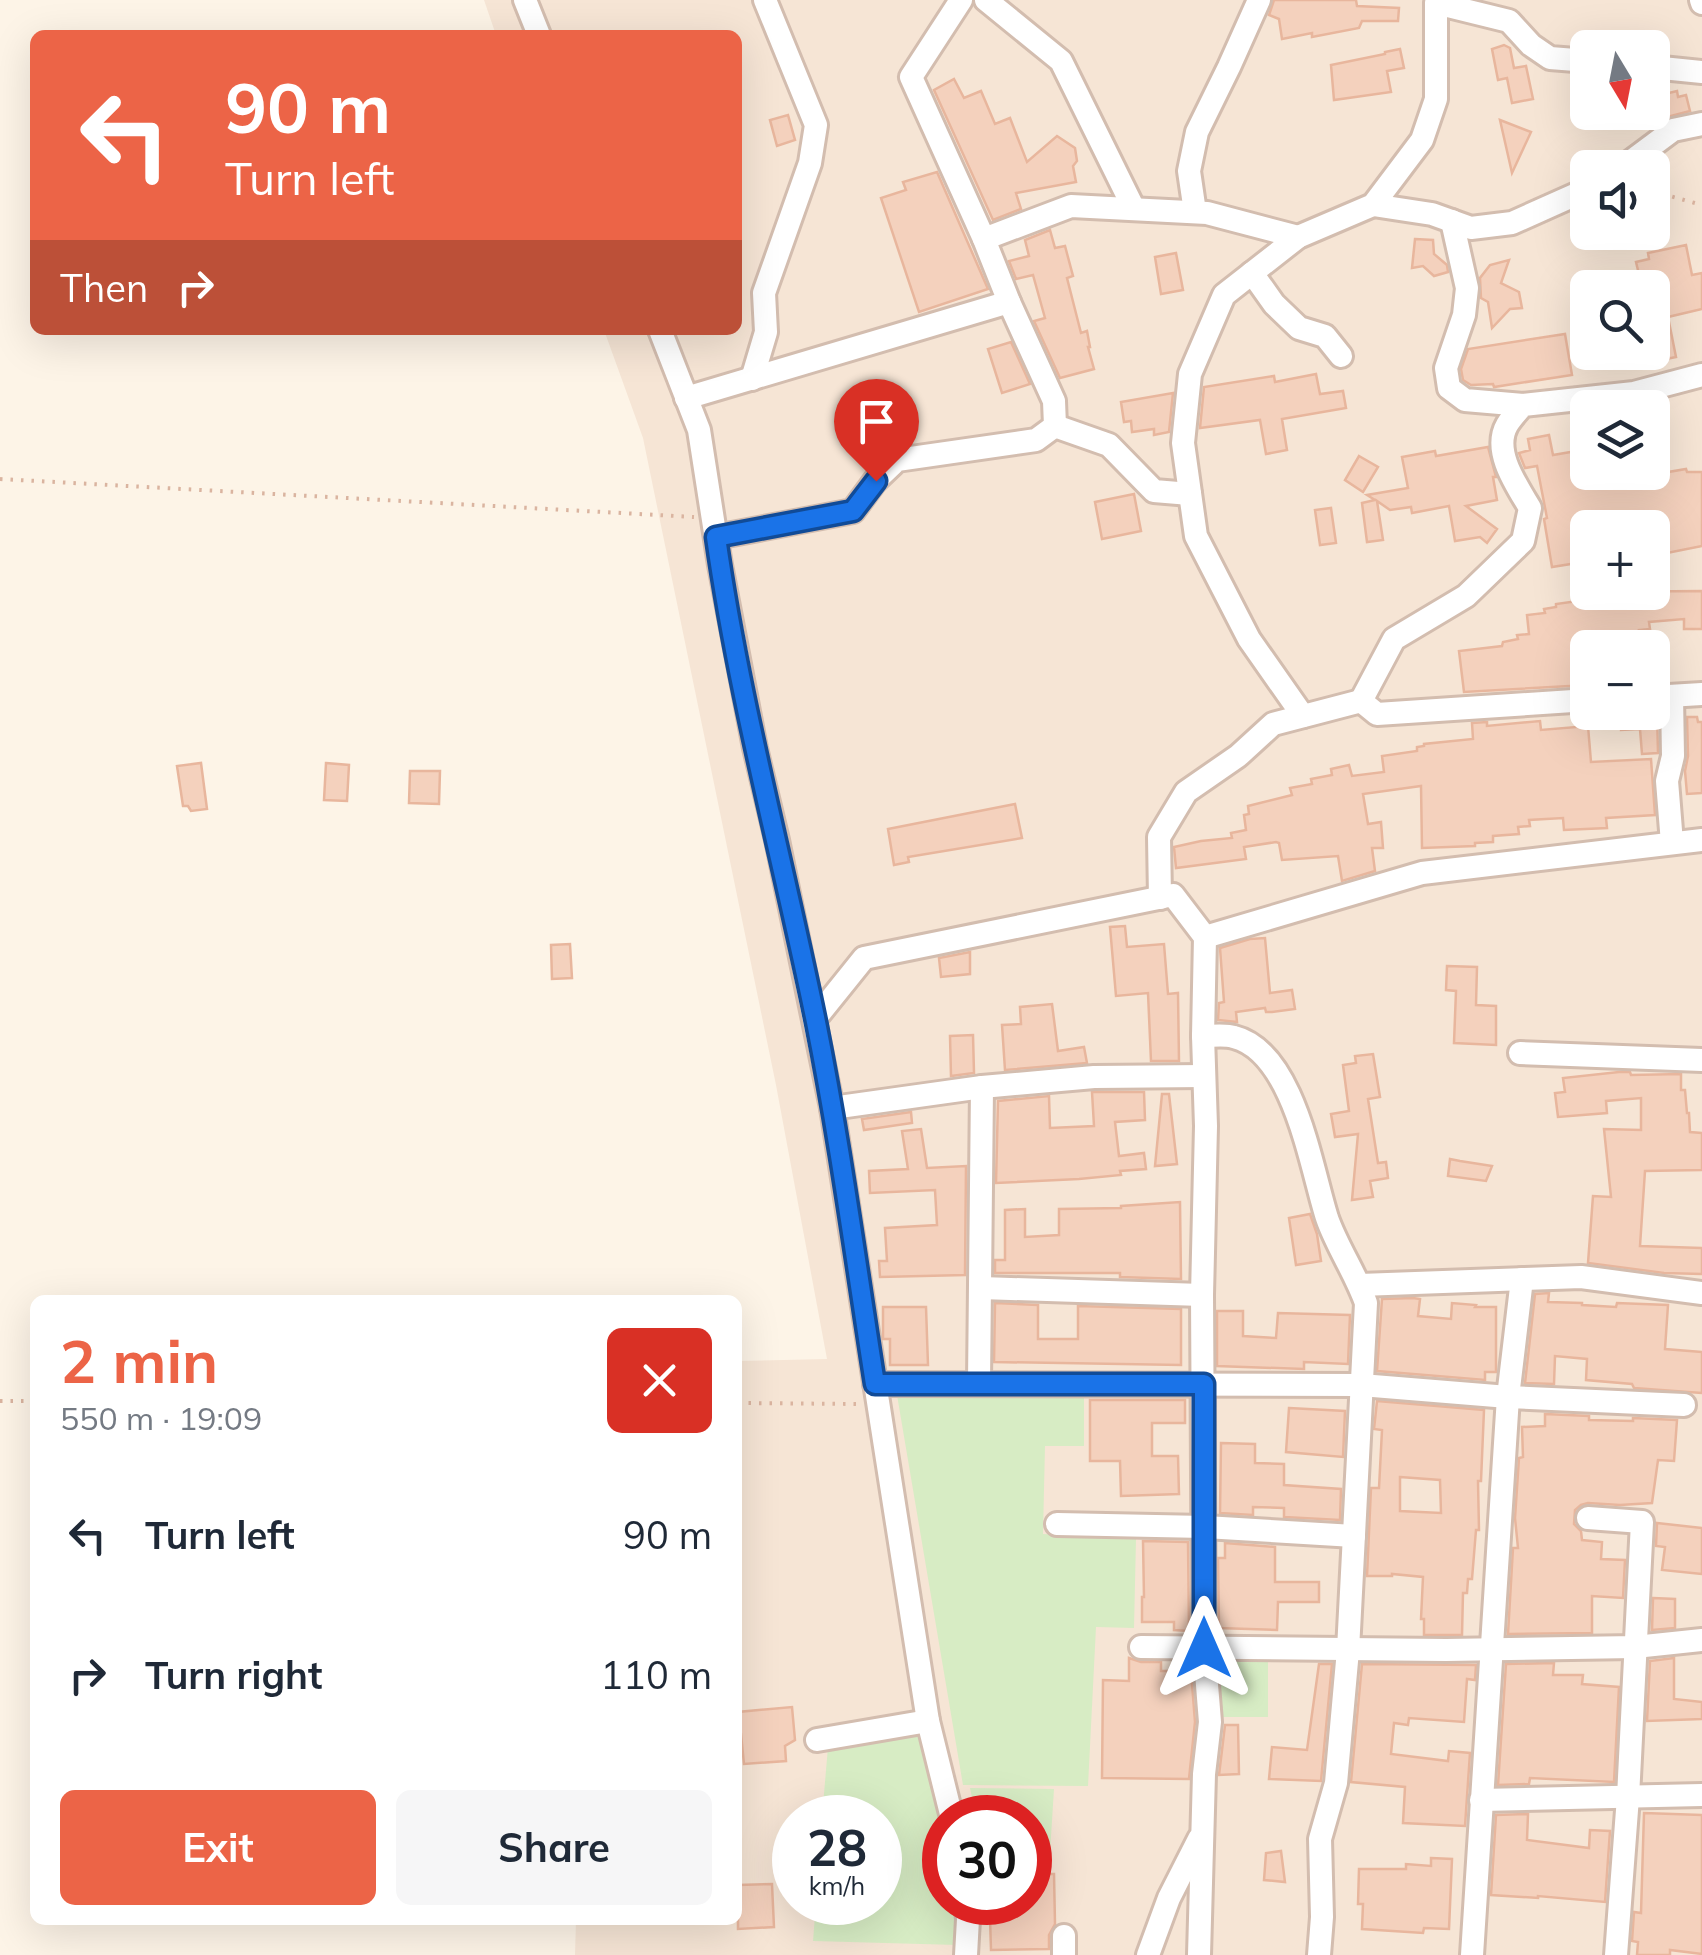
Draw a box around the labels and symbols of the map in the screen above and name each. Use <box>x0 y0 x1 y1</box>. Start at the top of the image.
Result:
north arrow <box>1570 30 1670 130</box>
pin <box>834 379 919 482</box>
position arrow <box>1152 1596 1256 1700</box>
speed limit sign: 30 <box>922 1795 1052 1925</box>

